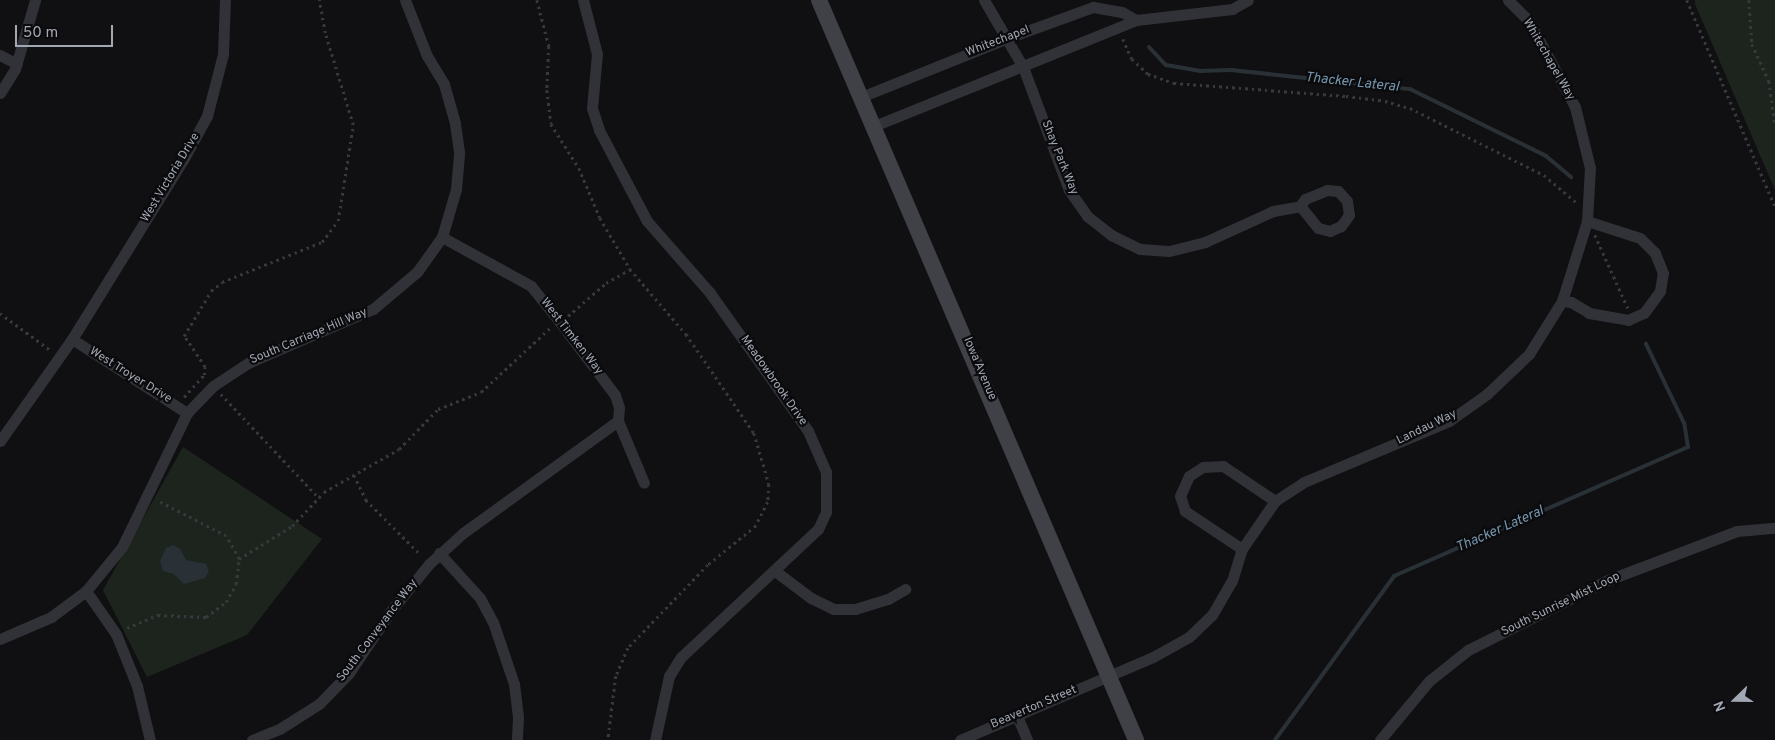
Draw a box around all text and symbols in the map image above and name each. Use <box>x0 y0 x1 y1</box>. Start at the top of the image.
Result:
scale bar <box>18 15 115 47</box>
street label: Whitechapel Way <box>1519 17 1577 103</box>
street label: Whitechapel <box>964 23 1032 61</box>
text: 50 m <box>23 24 58 43</box>
water label: Thacker Lateral <box>1304 70 1400 96</box>
street label: Shay Park Way <box>1037 118 1081 198</box>
street label: West Victoria Drive <box>139 131 203 225</box>
street label: West Timken Way <box>536 296 606 378</box>
street label: South Carriage Hill Way <box>248 306 370 368</box>
street label: Meadowbrook Drive <box>736 333 810 429</box>
street label: Iowa Avenue <box>959 335 999 403</box>
street label: West Troyer Drive <box>86 345 174 407</box>
street label: Landau Way <box>1395 407 1459 449</box>
water label: Thacker Lateral <box>1454 503 1546 557</box>
street label: South Sunrise Mist Loop <box>1499 570 1623 640</box>
street label: South Conveyance Way <box>335 577 421 685</box>
north arrow <box>1710 675 1760 725</box>
street label: Beaverton Street <box>989 683 1079 733</box>
text: N <box>1711 698 1730 714</box>

